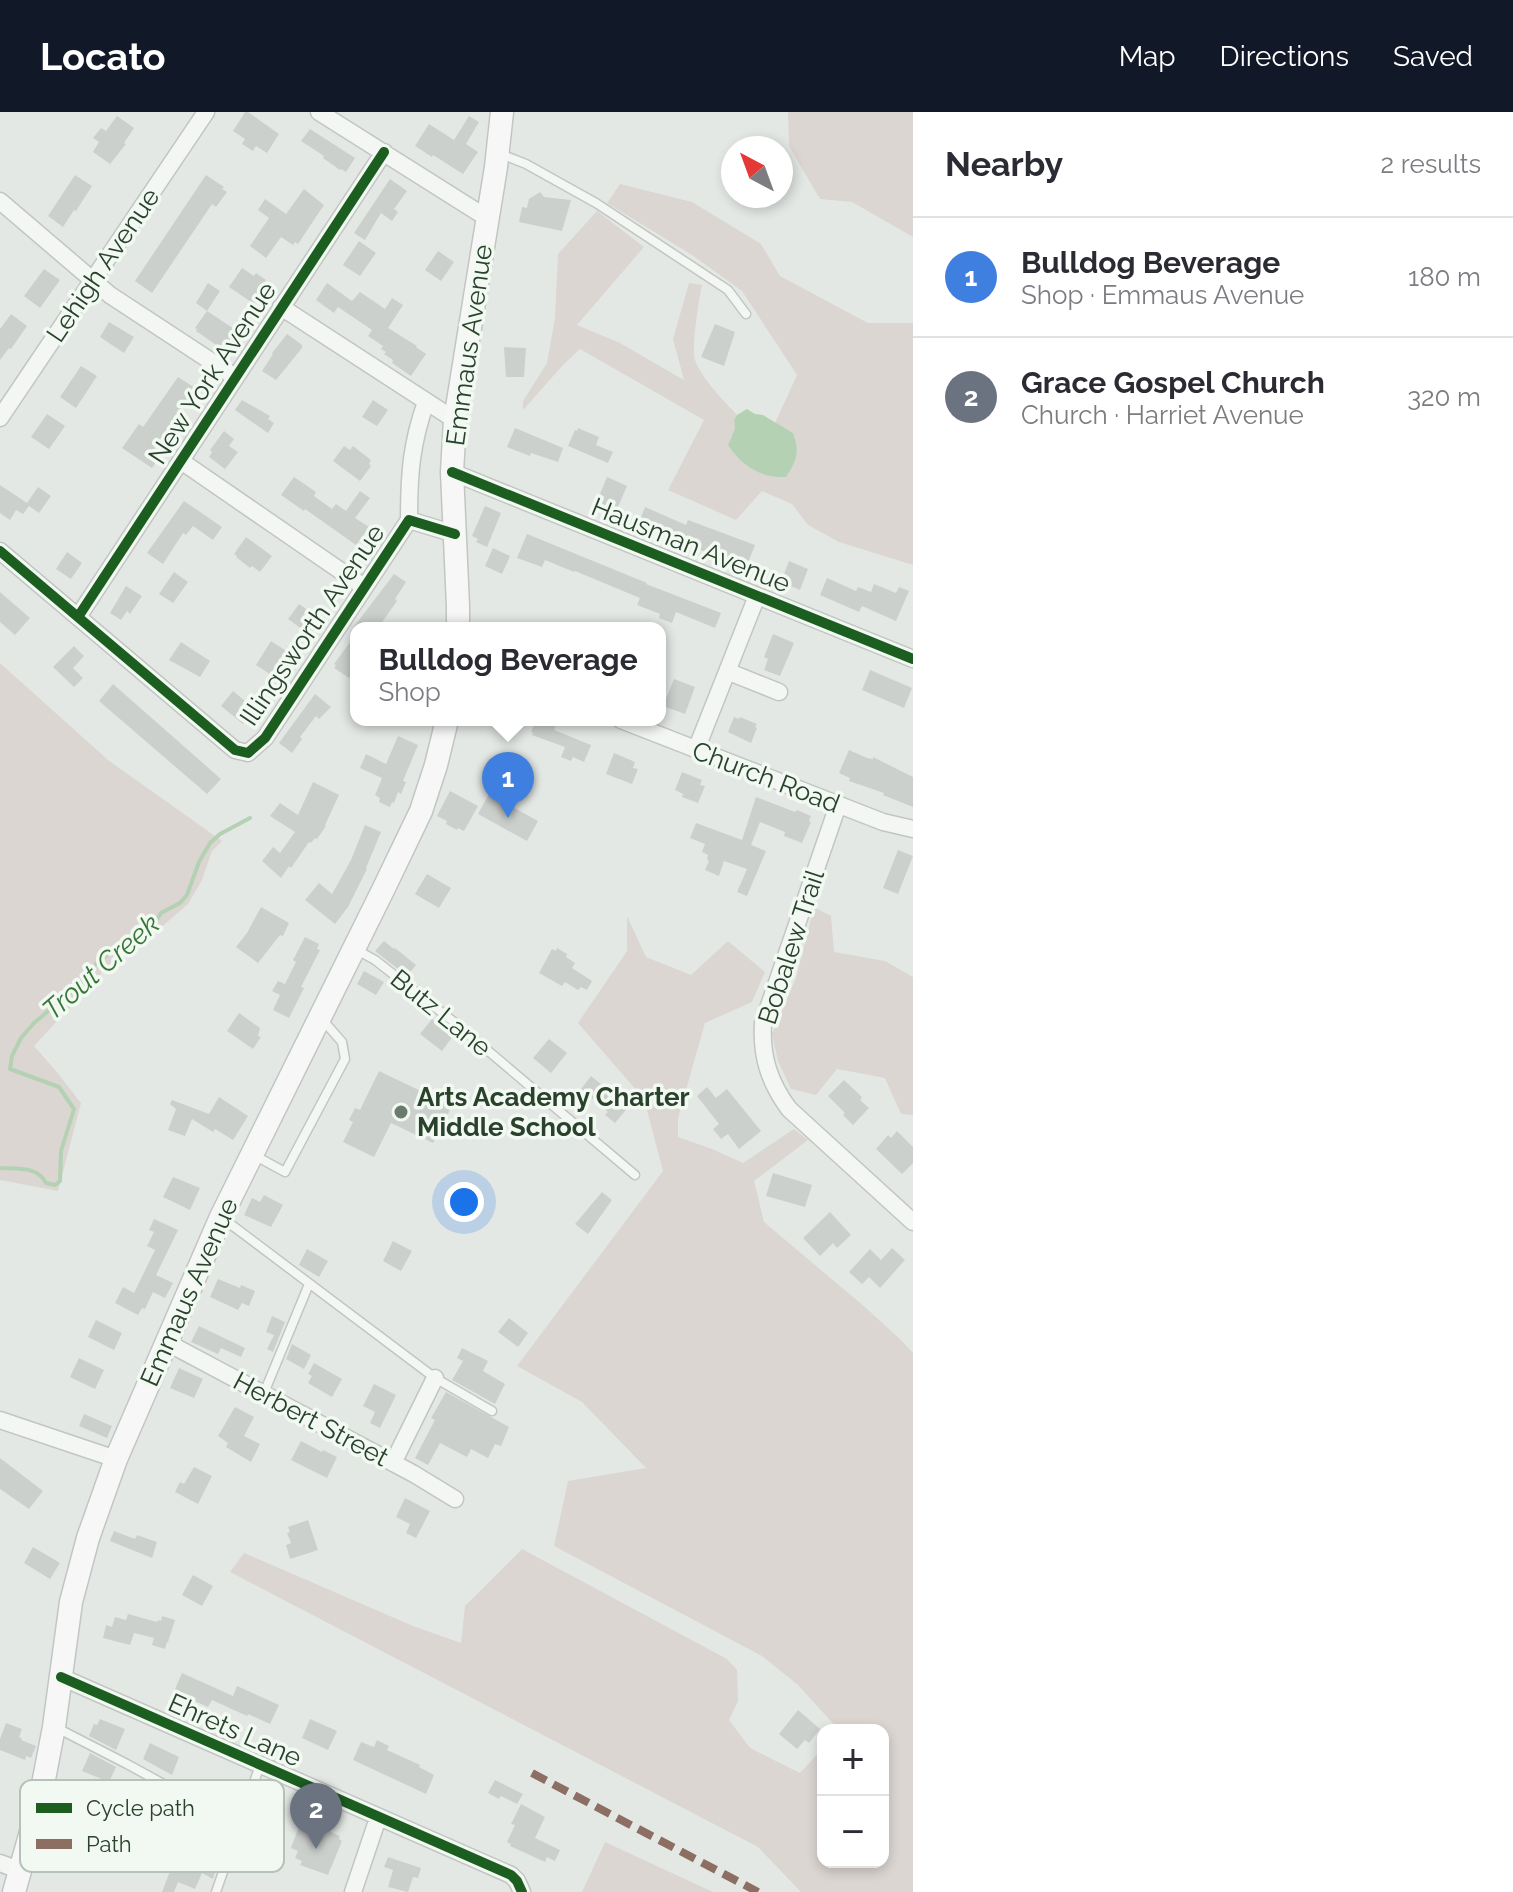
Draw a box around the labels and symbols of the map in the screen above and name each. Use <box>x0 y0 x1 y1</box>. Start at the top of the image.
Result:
north arrow <box>721 136 793 208</box>
street label: Lehigh Avenue <box>40 182 166 348</box>
street label: Emmaus Avenue <box>440 243 498 447</box>
street label: New York Avenue <box>142 276 282 470</box>
street label: Hausman Avenue <box>587 491 795 599</box>
street label: Illingsworth Avenue <box>234 519 390 731</box>
street label: Church Road <box>688 735 844 819</box>
pin: 1 <box>482 752 534 818</box>
street label: Bobalew Trail <box>752 865 830 1028</box>
water label: Trout Creek <box>36 907 166 1027</box>
street label: Butz Lane <box>385 963 497 1063</box>
place label: Arts Academy Charter Middle School <box>417 1082 690 1142</box>
marker: Arts Academy Charter Middle School <box>392 1103 410 1121</box>
your location <box>444 1182 484 1222</box>
street label: Emmaus Avenue <box>134 1193 244 1391</box>
street label: Herbert Street <box>228 1366 394 1473</box>
street label: Ehrets Lane <box>164 1687 306 1773</box>
legend <box>20 1780 284 1872</box>
pin: 2 <box>290 1783 342 1849</box>
text: Cycle path <box>86 1795 195 1821</box>
text: Path <box>86 1831 132 1857</box>

